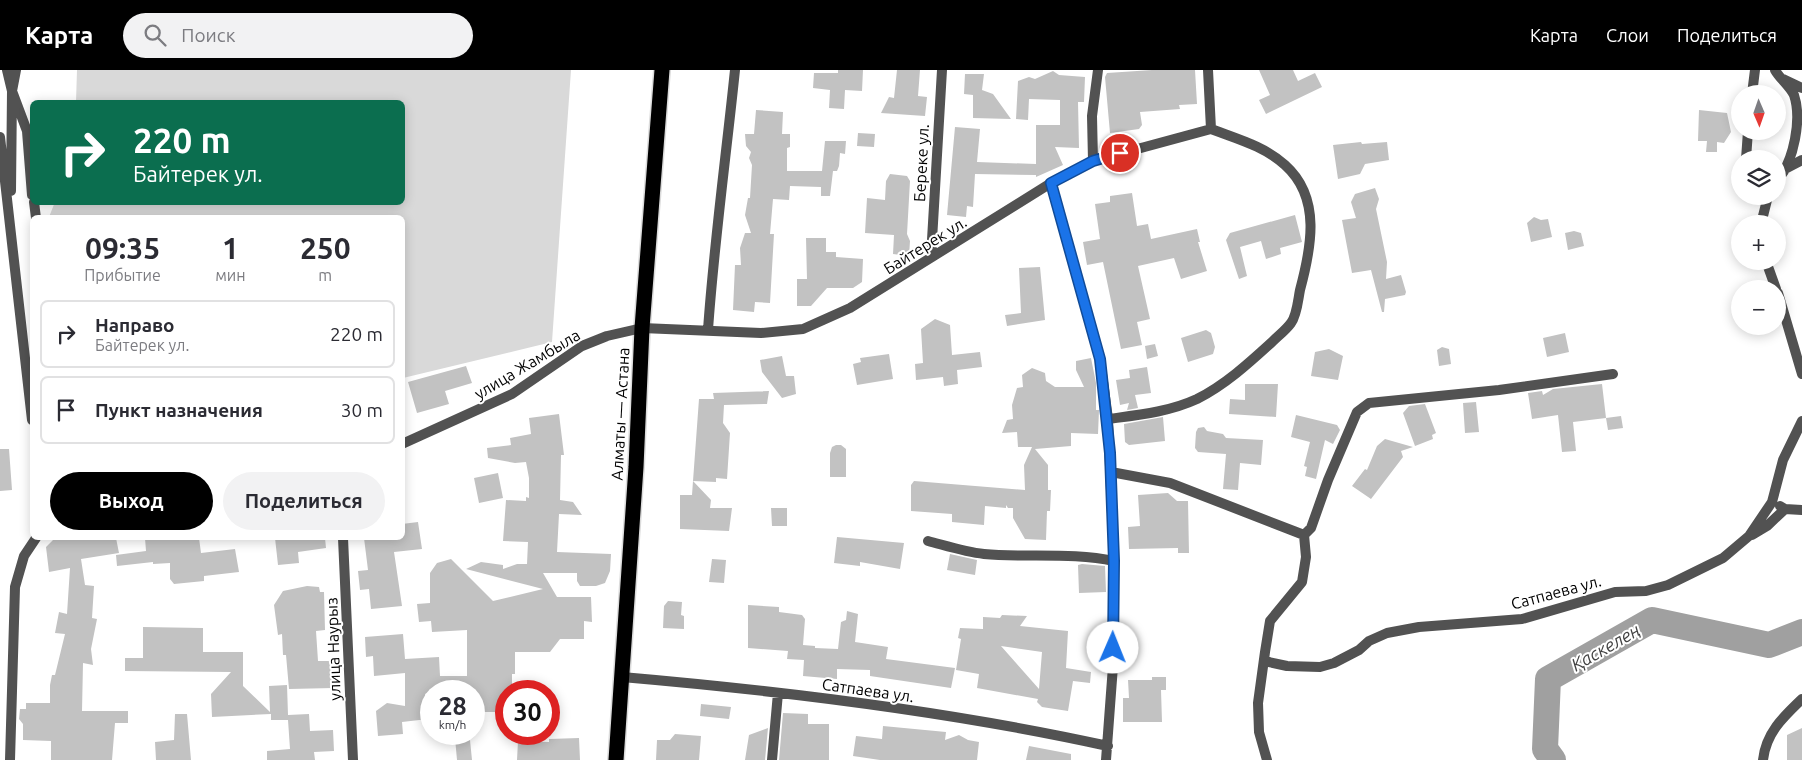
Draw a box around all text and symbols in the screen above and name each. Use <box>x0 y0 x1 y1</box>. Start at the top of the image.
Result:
search box <box>123 13 473 58</box>
icon: search <box>141 21 169 49</box>
text: Карта <box>25 22 93 49</box>
text: Поиск <box>181 24 235 46</box>
text: Карта <box>1530 25 1578 45</box>
text: Слои <box>1606 25 1649 45</box>
text: Поделиться <box>1677 25 1777 45</box>
north arrow <box>1731 85 1786 140</box>
map controls <box>1731 85 1786 335</box>
icon: right <box>50 120 115 185</box>
text: 220 m <box>133 120 231 160</box>
street label: Береке ул. <box>910 124 932 202</box>
pin <box>1099 132 1141 174</box>
icon: arrive <box>1106 139 1134 167</box>
button: layers <box>1731 150 1786 205</box>
text: Байтерек ул. <box>133 161 263 186</box>
street label: Байтерек ул. <box>880 212 970 278</box>
button: + <box>1731 215 1786 270</box>
text: 09:35 <box>85 231 160 265</box>
text: 1 <box>222 231 239 265</box>
text: 250 <box>300 231 351 265</box>
text: Прибытие <box>84 266 161 284</box>
text: мин <box>215 266 246 284</box>
text: m <box>318 266 332 284</box>
button: − <box>1731 280 1786 335</box>
text: Направо <box>95 314 175 336</box>
icon: right <box>52 320 80 348</box>
text: 220 m <box>330 323 383 345</box>
street label: улица Жамбыла <box>471 325 583 403</box>
text: Байтерек ул. <box>95 336 189 354</box>
street label: Алматы — Астана <box>608 347 632 481</box>
icon: arrive <box>52 396 80 424</box>
text: Пункт назначения <box>95 399 263 421</box>
text: 30 m <box>341 399 383 421</box>
button: Выход <box>50 472 213 530</box>
button: Поделиться <box>223 472 385 530</box>
street label: Сатпаева ул. <box>1509 571 1603 613</box>
street label: улица Наурыз <box>322 597 344 701</box>
water label: Қаскелең <box>1567 619 1643 675</box>
position arrow <box>1086 621 1138 673</box>
street label: Сатпаева ул. <box>821 675 915 705</box>
speed limit sign: 30 <box>495 680 560 745</box>
text: 28 <box>438 692 467 720</box>
text: km/h <box>439 718 466 731</box>

